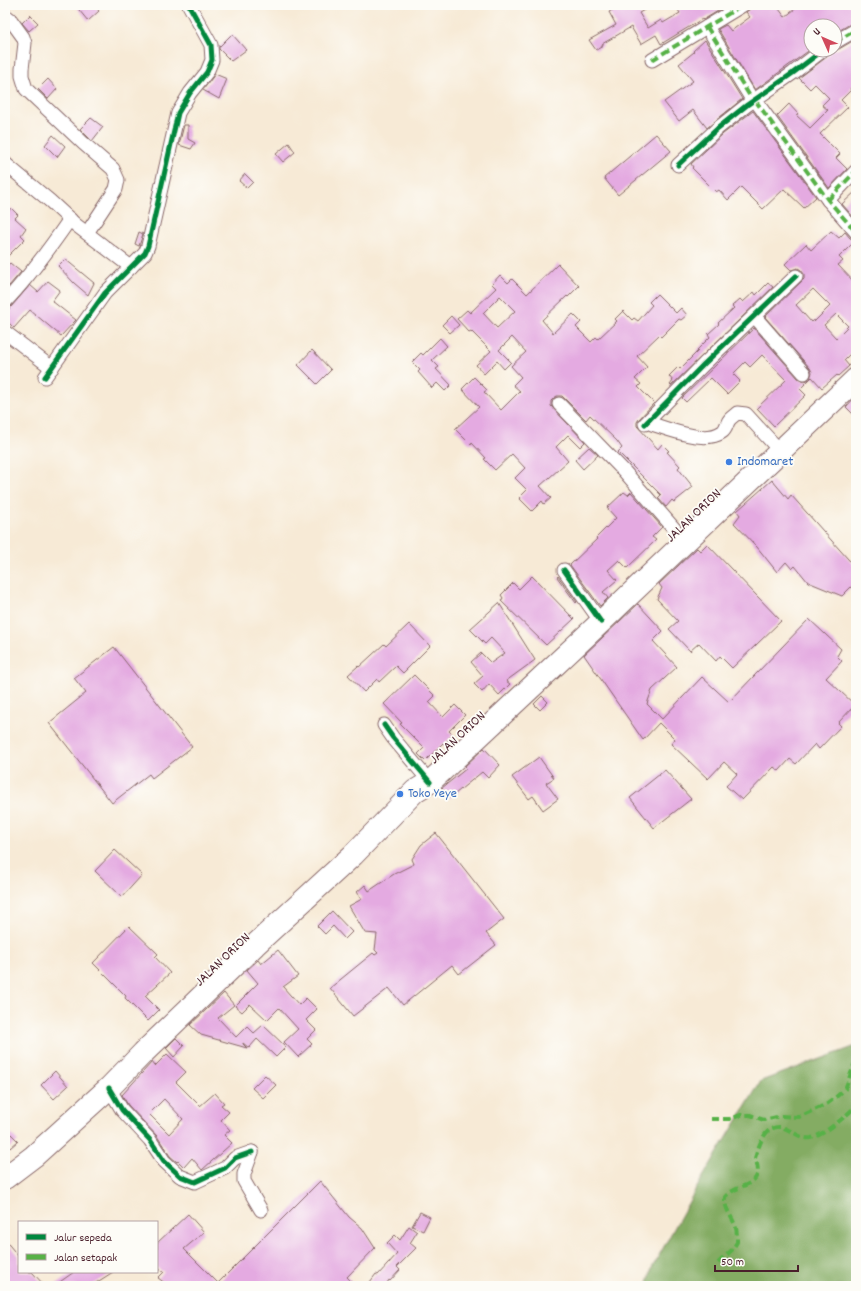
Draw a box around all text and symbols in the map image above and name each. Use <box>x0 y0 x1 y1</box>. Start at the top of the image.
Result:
north arrow <box>803 18 843 58</box>
text: U <box>810 25 825 40</box>
place label: Indomaret <box>737 452 793 472</box>
marker: Indomaret <box>724 457 734 467</box>
street label: JALAN ORION <box>662 484 726 548</box>
street label: JALAN ORION <box>425 707 491 769</box>
place label: Toko Yeye <box>408 784 457 804</box>
marker: Toko Yeye <box>395 789 405 799</box>
street label: JALAN ORION <box>191 928 255 992</box>
legend <box>18 1221 158 1273</box>
text: Jalur sepeda <box>54 1230 112 1247</box>
scale bar <box>715 1247 798 1273</box>
text: Jalan setapak <box>54 1250 117 1267</box>
text: 50 m <box>721 1254 744 1271</box>

